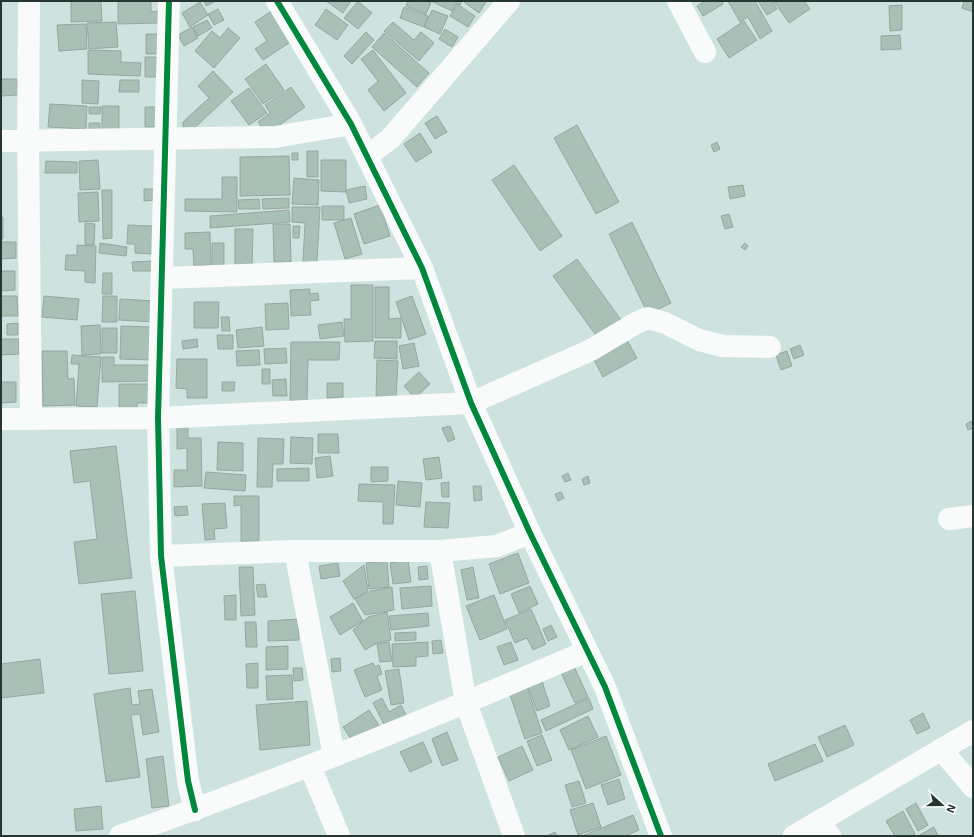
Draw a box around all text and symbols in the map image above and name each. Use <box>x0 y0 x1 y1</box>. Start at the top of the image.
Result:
north arrow <box>922 785 962 825</box>
text: N <box>944 803 959 815</box>

